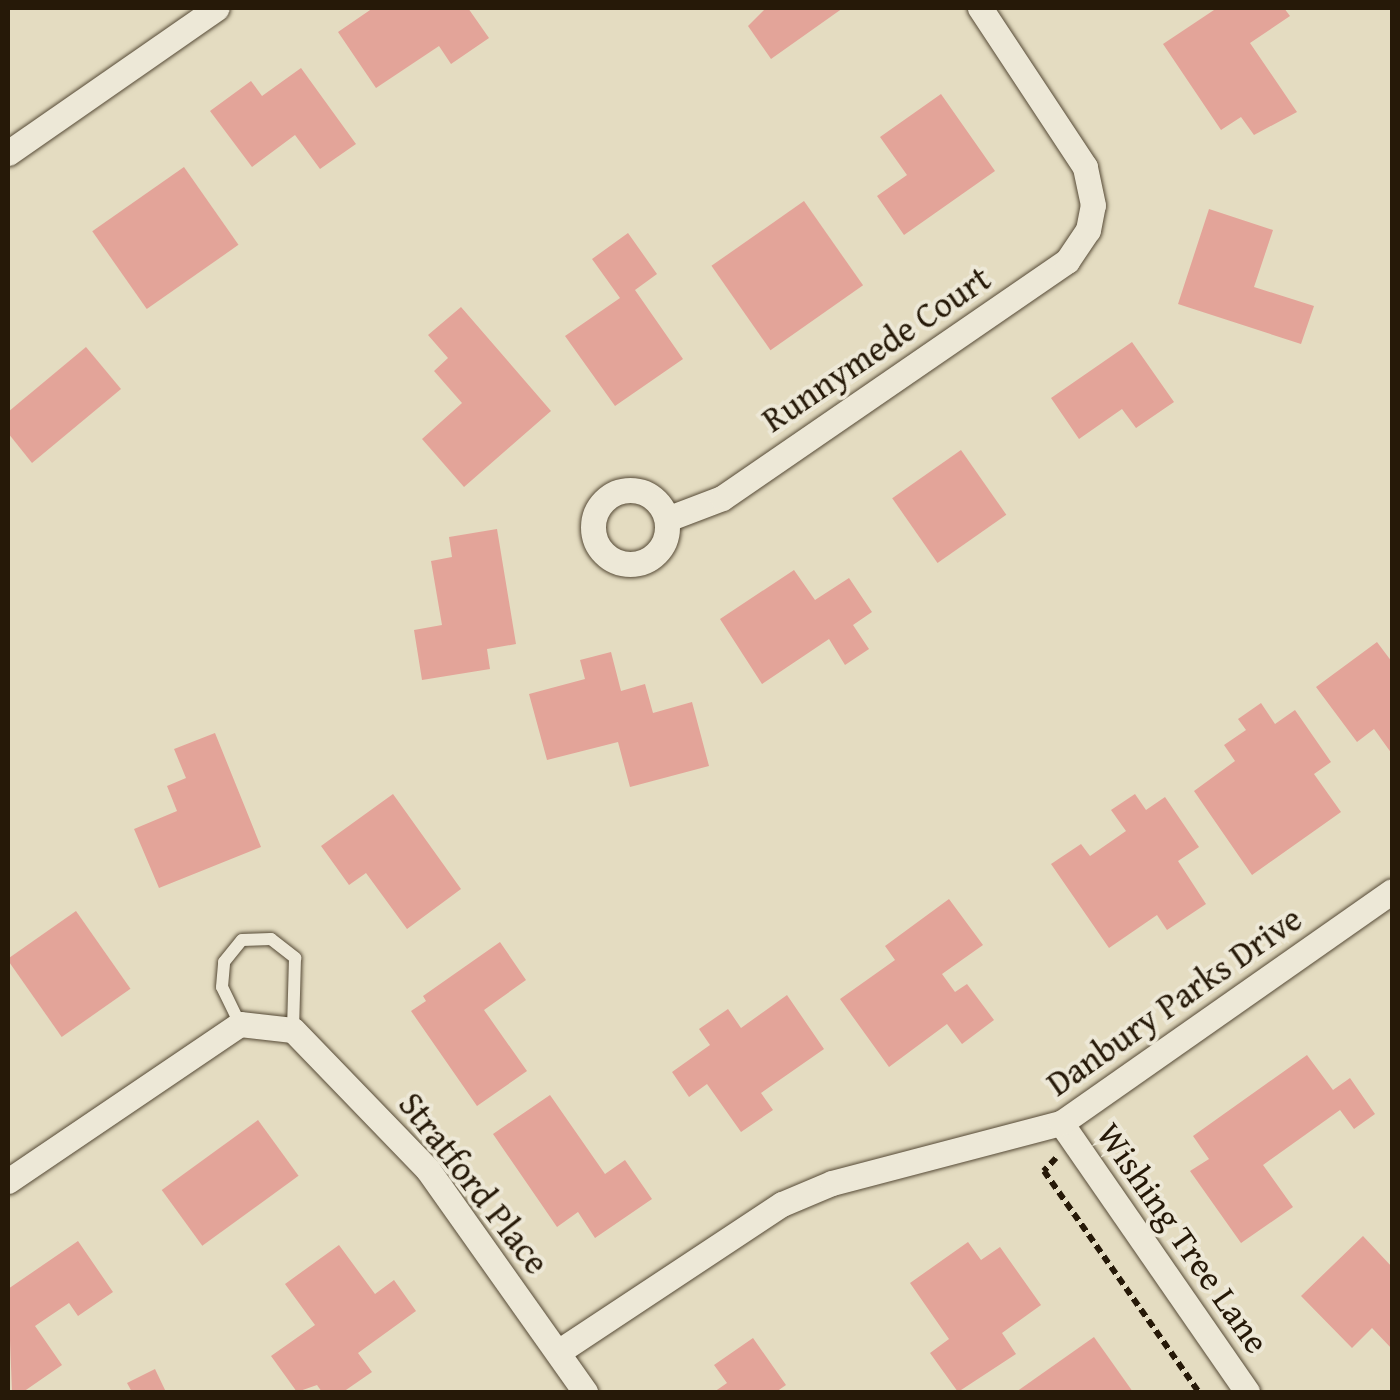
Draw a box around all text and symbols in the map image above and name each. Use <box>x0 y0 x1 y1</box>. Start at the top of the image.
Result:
street label: Runnymede Court <box>754 257 998 441</box>
street label: Danbury Parks Drive <box>1038 897 1310 1105</box>
street label: Stratford Place <box>390 1084 558 1282</box>
street label: Wishing Tree Lane <box>1088 1115 1278 1361</box>

